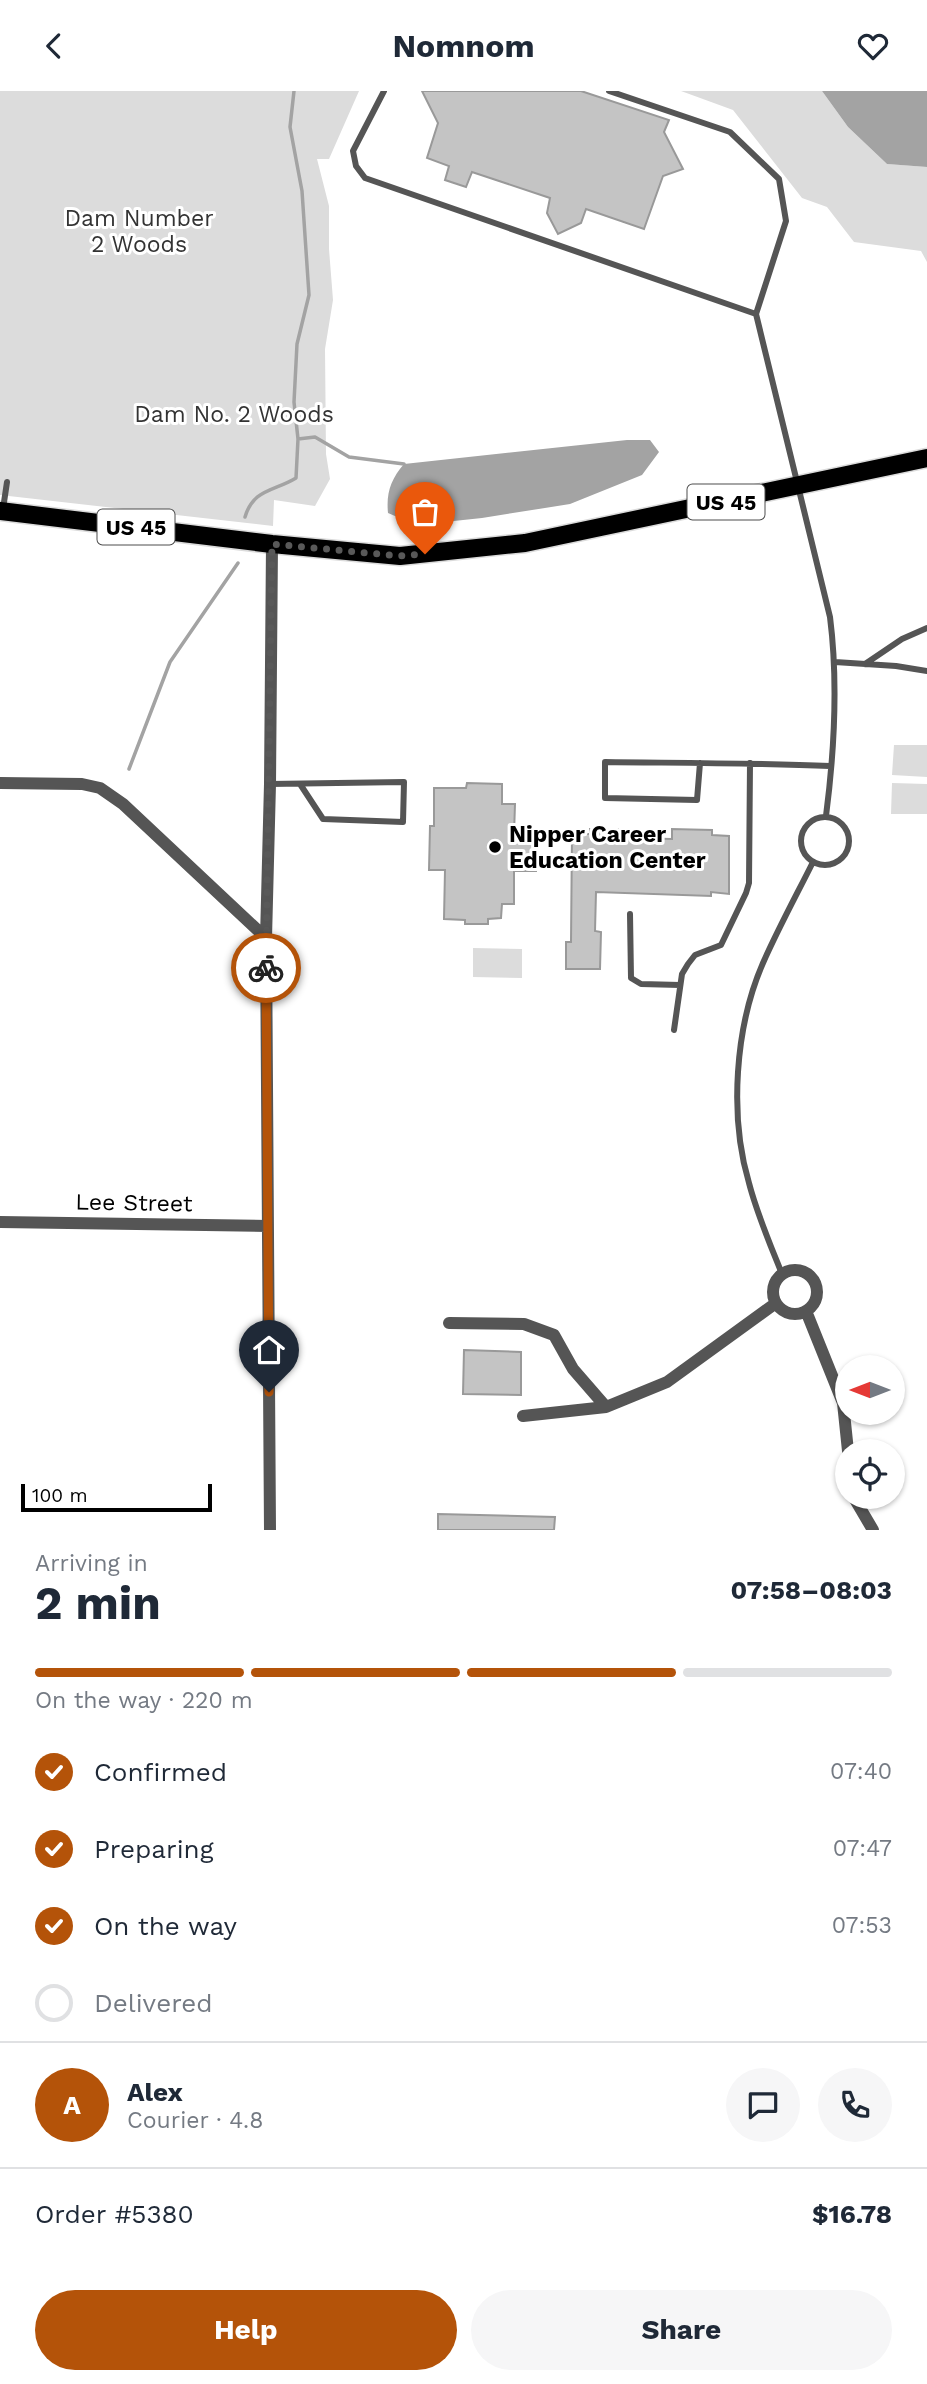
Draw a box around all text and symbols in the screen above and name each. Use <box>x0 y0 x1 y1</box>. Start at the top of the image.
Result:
icon: back <box>35 27 73 65</box>
text: Nomnom <box>392 27 535 65</box>
icon: heart <box>854 27 892 65</box>
park label: Dam Number 2 Woods <box>64 205 214 258</box>
park label: Dam No. 2 Woods <box>134 401 334 428</box>
pin <box>395 482 455 554</box>
road number: US 45 <box>688 485 764 519</box>
icon: bag <box>406 493 444 531</box>
road number: US 45 <box>97 509 174 544</box>
place label: Nipper Career Education Center <box>509 821 706 874</box>
marker: Nipper Career Education Center <box>487 839 503 855</box>
courier <box>231 933 301 1003</box>
icon: bike <box>247 949 285 987</box>
street label: Lee Street <box>75 1188 193 1218</box>
pin <box>239 1320 299 1392</box>
icon: home <box>250 1331 288 1369</box>
north arrow <box>835 1355 905 1425</box>
map controls <box>835 1355 905 1509</box>
button: locate <box>835 1439 905 1509</box>
scale bar <box>21 1481 212 1513</box>
text: 100 m <box>32 1484 88 1507</box>
text: Arriving in <box>35 1550 148 1577</box>
text: 07:58–08:03 <box>730 1575 892 1605</box>
text: 2 min <box>35 1576 161 1630</box>
text: On the way · 220 m <box>35 1687 253 1714</box>
icon: check <box>35 1753 73 1791</box>
text: Confirmed <box>94 1757 227 1787</box>
text: 07:40 <box>830 1758 892 1785</box>
icon: check <box>35 1830 73 1868</box>
text: Preparing <box>94 1834 214 1864</box>
text: 07:47 <box>833 1835 892 1862</box>
icon: check <box>35 1907 73 1945</box>
text: On the way <box>94 1911 237 1941</box>
text: 07:53 <box>832 1912 892 1939</box>
text: Delivered <box>94 1988 213 2018</box>
button: chat <box>726 2068 800 2142</box>
button: phone <box>818 2068 892 2142</box>
text: Alex <box>127 2077 183 2107</box>
text: A <box>63 2090 81 2120</box>
text: Courier · 4.8 <box>127 2107 263 2134</box>
text: Order #5380 <box>35 2199 194 2229</box>
text: $16.78 <box>812 2199 892 2229</box>
button: Help <box>35 2290 457 2370</box>
button: Share <box>471 2290 892 2370</box>

